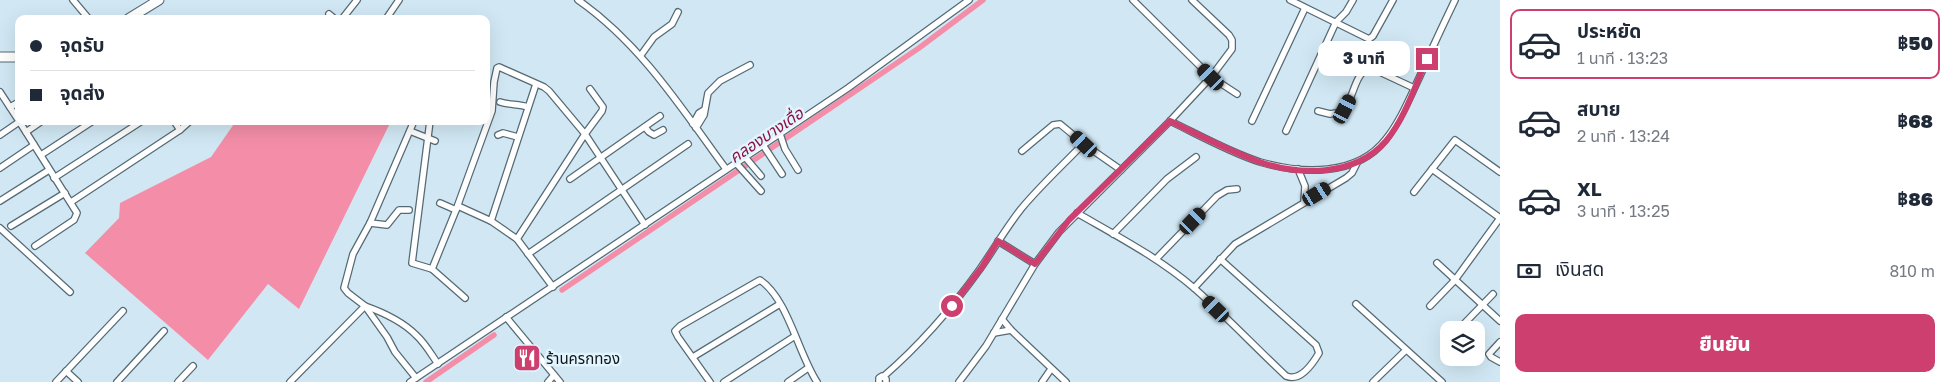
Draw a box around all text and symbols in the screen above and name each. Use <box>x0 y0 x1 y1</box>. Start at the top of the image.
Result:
text: ประหยัด <box>1577 19 1641 42</box>
icon: car <box>1517 22 1562 67</box>
text: ฿50 <box>1897 31 1933 54</box>
text: จุดรับ <box>60 33 105 56</box>
callout: 3 นาที <box>1317 42 1410 76</box>
text: 3 นาที <box>1343 48 1385 68</box>
route end <box>1416 48 1438 70</box>
text: 1 นาที · 13:23 <box>1577 48 1668 68</box>
car <box>1195 61 1226 93</box>
text: จุดส่ง <box>60 81 105 104</box>
car <box>1331 92 1358 126</box>
text: สบาย <box>1577 97 1621 120</box>
icon: car <box>1517 100 1562 145</box>
water label: คลองบางเดื่อ <box>725 102 808 167</box>
text: ฿68 <box>1897 109 1933 132</box>
text: 2 นาที · 13:24 <box>1577 126 1670 146</box>
car <box>1067 128 1100 160</box>
text: XL <box>1577 177 1602 200</box>
icon: car <box>1517 178 1562 223</box>
car <box>1300 180 1333 208</box>
text: ฿86 <box>1897 187 1933 210</box>
text: 3 นาที · 13:25 <box>1577 201 1670 221</box>
car <box>1177 205 1208 237</box>
icon: cash <box>1515 257 1543 285</box>
text: เงินสด <box>1555 257 1604 280</box>
text: 810 m <box>1889 261 1935 281</box>
car <box>1200 293 1232 325</box>
route start <box>941 295 963 317</box>
button: ยืนยัน <box>1515 314 1935 372</box>
map controls <box>1440 321 1485 366</box>
button: layers <box>1440 321 1485 366</box>
restaurant icon: ร้านครกทอง <box>512 343 542 373</box>
place label: ร้านครกทอง <box>546 349 620 367</box>

